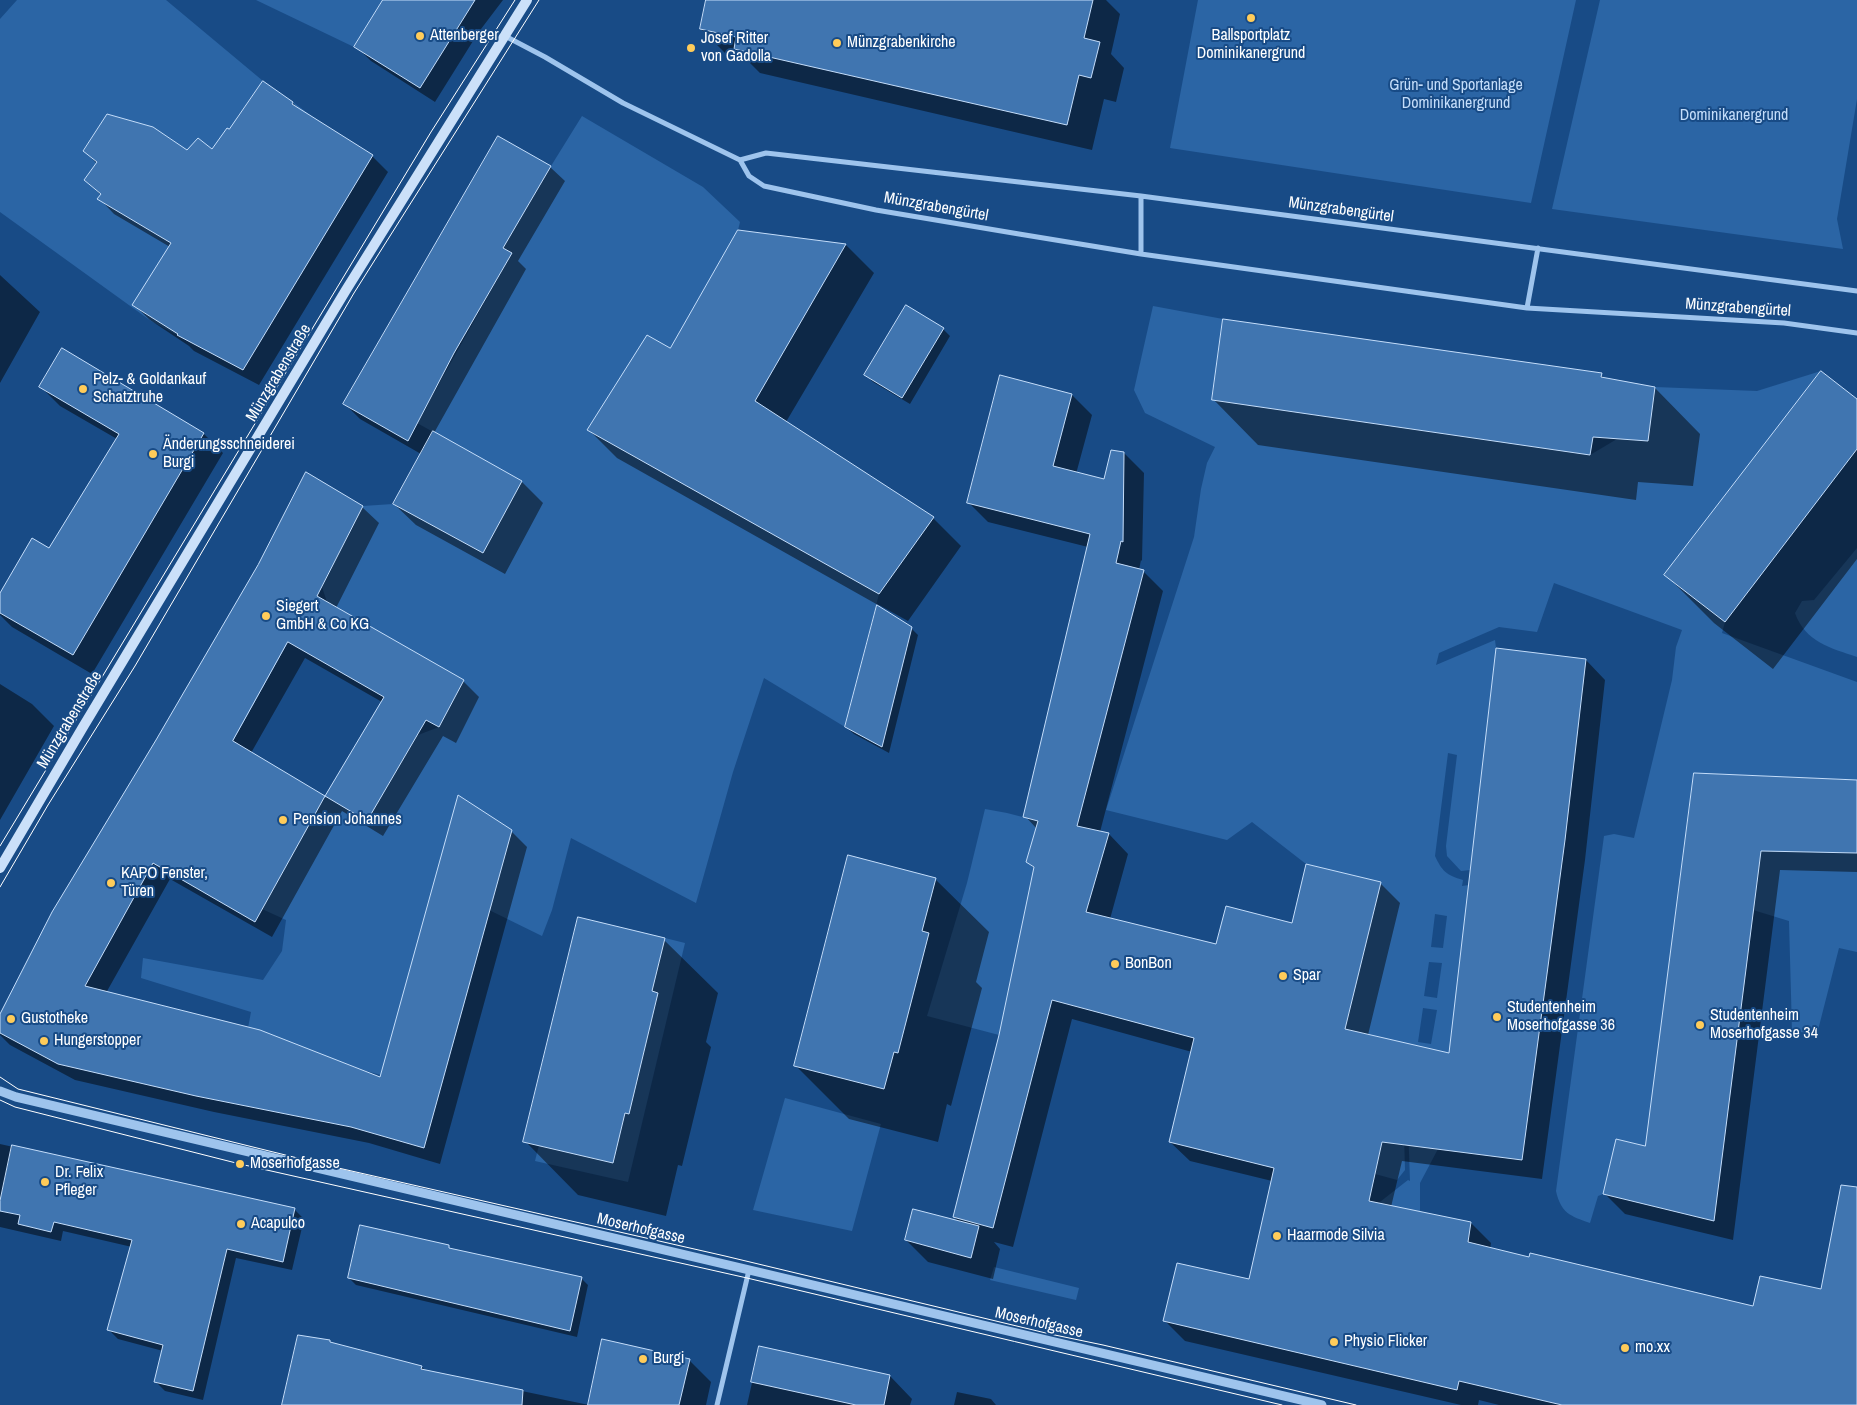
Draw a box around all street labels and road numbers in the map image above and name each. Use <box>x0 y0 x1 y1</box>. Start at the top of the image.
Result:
street label: Münzgrabengürtel <box>882 188 990 226</box>
street label: Münzgrabengürtel <box>1287 193 1395 227</box>
street label: Münzgrabengürtel <box>1685 295 1791 321</box>
street label: Münzgrabenstraße <box>242 321 316 425</box>
street label: Münzgrabenstraße <box>33 668 107 772</box>
street label: Moserhofgasse <box>595 1210 687 1248</box>
street label: Moserhofgasse <box>993 1304 1085 1342</box>

